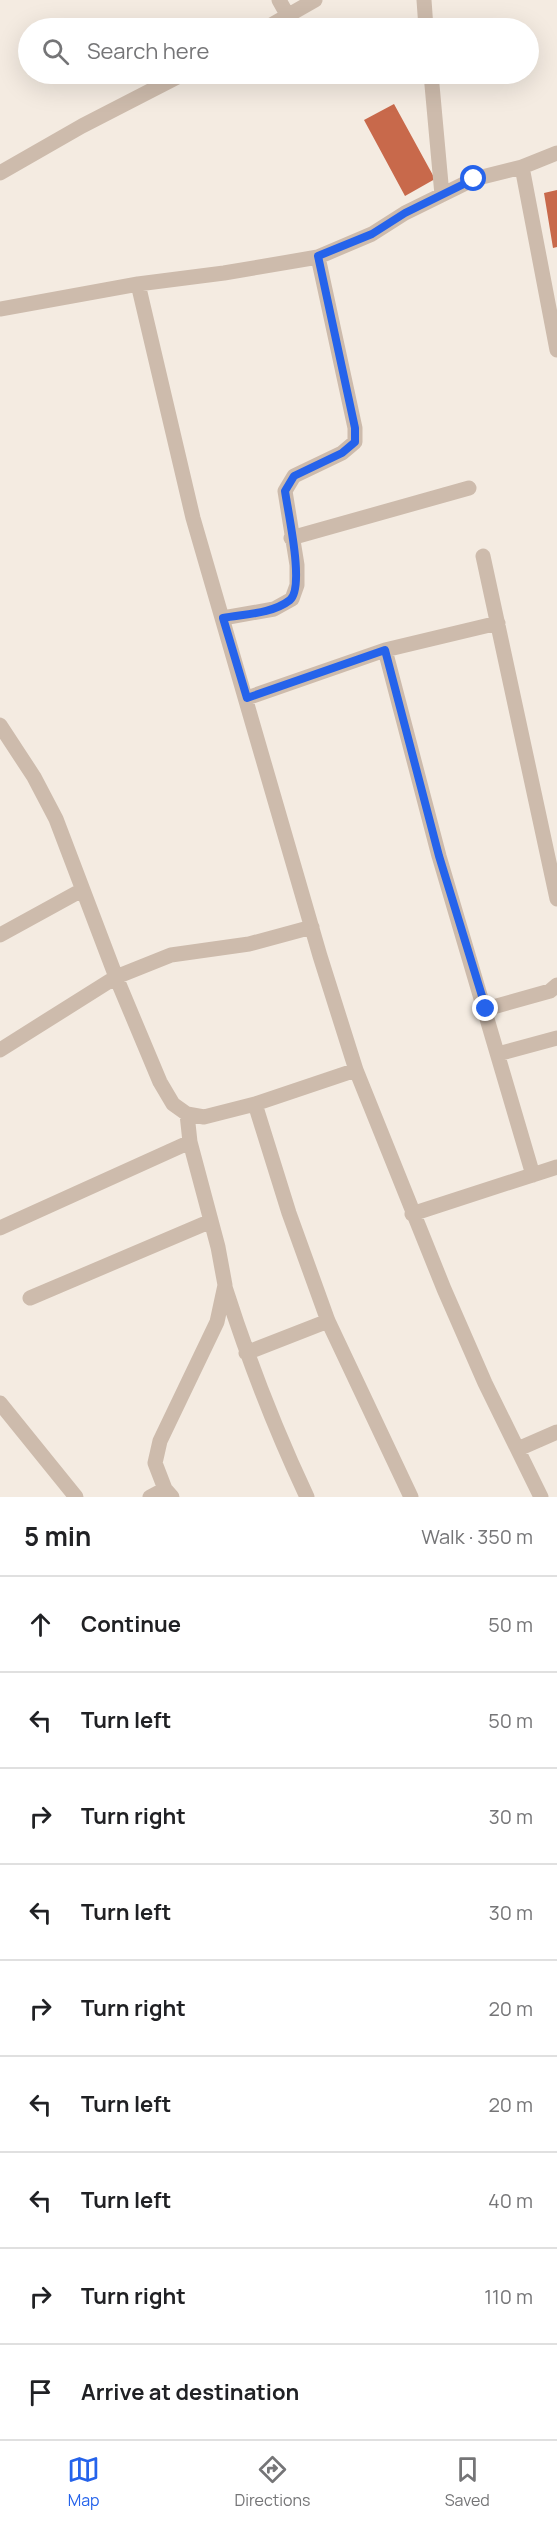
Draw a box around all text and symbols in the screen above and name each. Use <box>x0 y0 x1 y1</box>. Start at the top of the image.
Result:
search box <box>18 18 539 84</box>
icon: search <box>39 35 72 68</box>
text: Search here <box>87 36 209 66</box>
route start <box>460 165 486 191</box>
route end <box>472 995 498 1021</box>
text: 5 min <box>24 1518 91 1554</box>
text: Walk · 350 m <box>421 1523 533 1550</box>
icon: ahead <box>24 1608 57 1641</box>
text: Continue <box>81 1609 181 1639</box>
text: 50 m <box>488 1611 533 1638</box>
icon: left <box>24 1704 57 1737</box>
text: Turn left <box>81 1705 171 1735</box>
text: 50 m <box>488 1707 533 1734</box>
icon: right <box>24 1800 57 1833</box>
text: Turn right <box>81 1801 186 1831</box>
text: 30 m <box>489 1803 533 1830</box>
icon: left <box>24 1896 57 1929</box>
text: Turn left <box>81 1897 171 1927</box>
text: 30 m <box>489 1899 533 1926</box>
icon: right <box>24 1992 57 2025</box>
text: Turn right <box>81 1993 186 2023</box>
text: 20 m <box>488 1995 533 2022</box>
icon: left <box>24 2088 57 2121</box>
text: Turn left <box>81 2089 171 2119</box>
text: 20 m <box>488 2091 533 2118</box>
icon: left <box>24 2184 57 2217</box>
text: Turn left <box>81 2185 171 2215</box>
text: 40 m <box>488 2187 533 2214</box>
icon: right <box>24 2280 57 2313</box>
text: Turn right <box>81 2281 186 2311</box>
text: 110 m <box>484 2283 533 2310</box>
icon: arrive <box>24 2376 57 2409</box>
text: Arrive at destination <box>81 2377 299 2407</box>
tab: Map <box>67 2453 100 2511</box>
tab: Directions <box>235 2453 310 2511</box>
tab: Saved <box>445 2453 490 2511</box>

